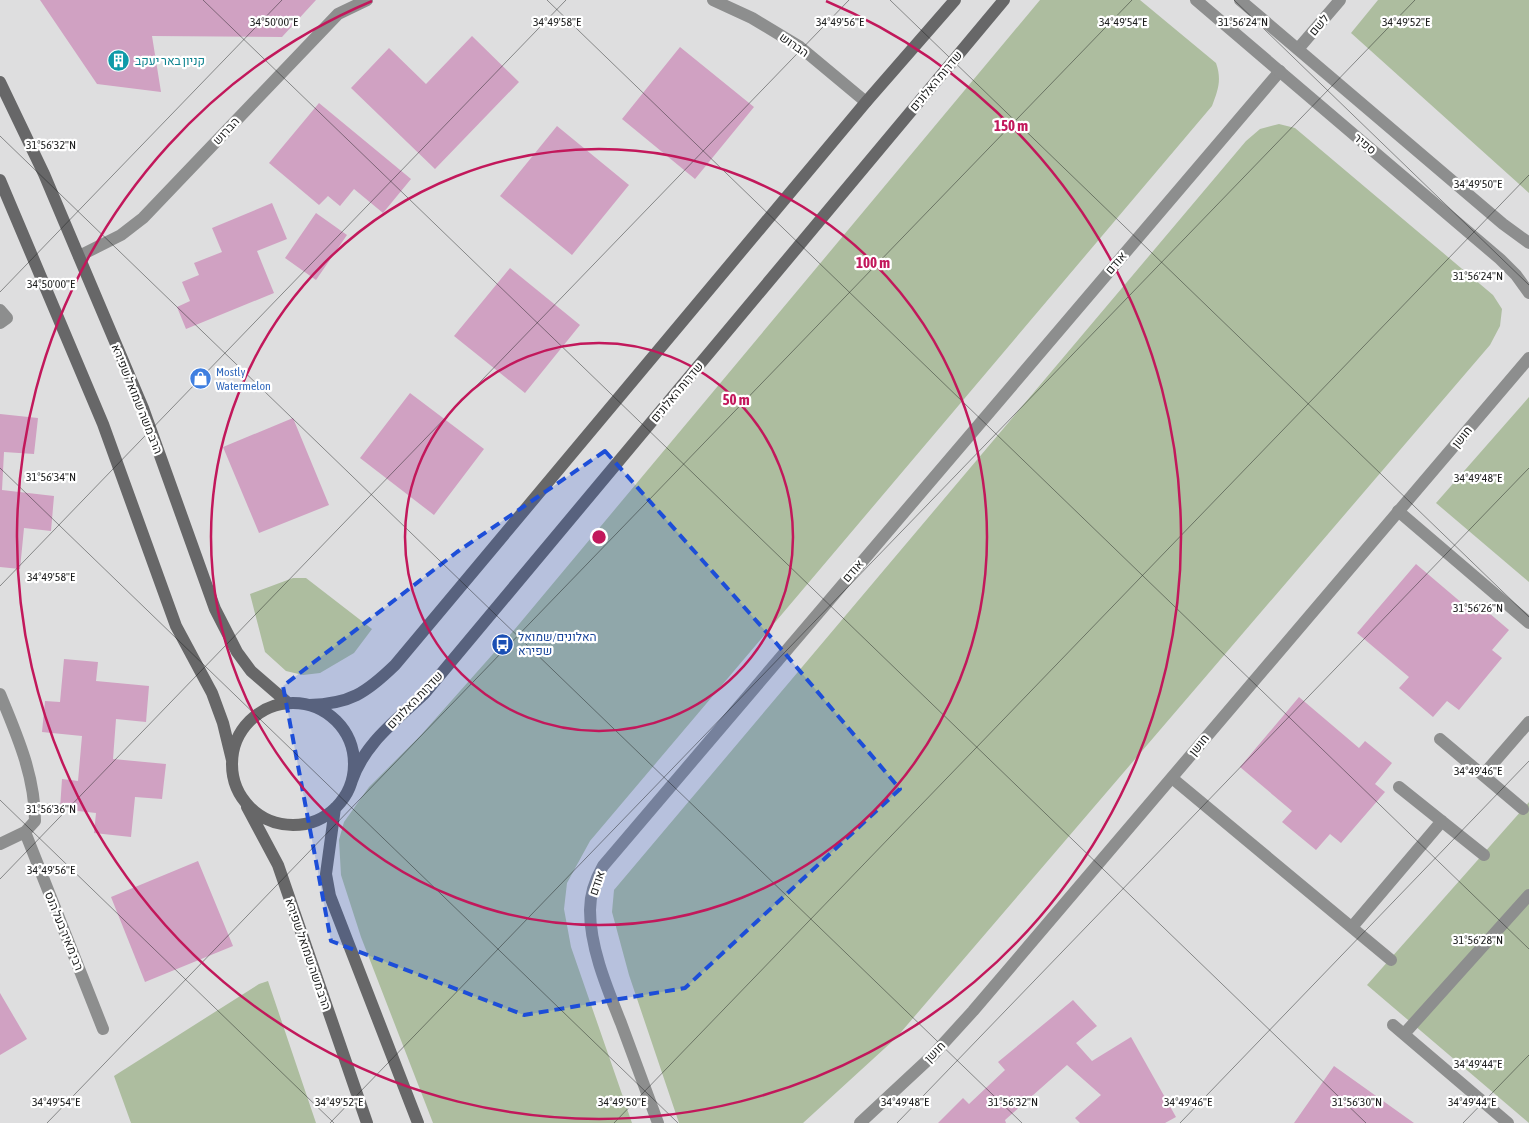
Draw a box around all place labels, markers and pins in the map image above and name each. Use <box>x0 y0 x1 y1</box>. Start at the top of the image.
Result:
building icon: קניון באר יעקב <box>107 49 131 73</box>
place label: קניון באר יעקב <box>135 54 205 68</box>
place label: Mostly Watermelon <box>216 365 271 393</box>
shop icon: Mostly Watermelon <box>188 367 212 391</box>
centre of rings <box>590 528 608 546</box>
place label: האלונים/שמואל שפירא <box>518 630 597 658</box>
bus stop icon: האלונים/שמואל שפירא <box>490 632 514 656</box>

